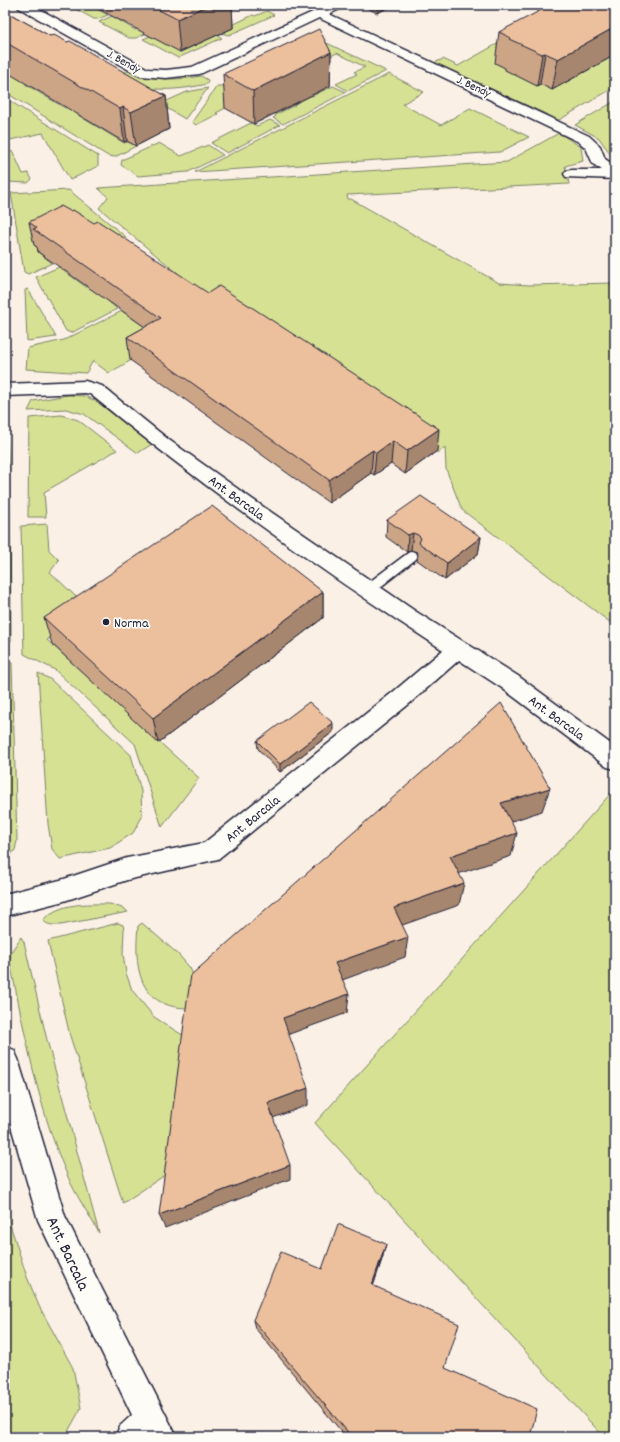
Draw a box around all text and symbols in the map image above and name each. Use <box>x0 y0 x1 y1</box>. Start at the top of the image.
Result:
street label: J. Bendy <box>103 46 144 79</box>
street label: J. Bendy <box>453 72 494 103</box>
street label: Ant. Barcala <box>204 471 268 526</box>
place label: Norma <box>114 614 149 634</box>
marker: Norma <box>101 617 111 627</box>
street label: Ant. Barcala <box>524 691 588 746</box>
street label: Ant. Barcala <box>222 791 285 848</box>
street label: Ant. Barcala <box>39 1213 94 1296</box>

